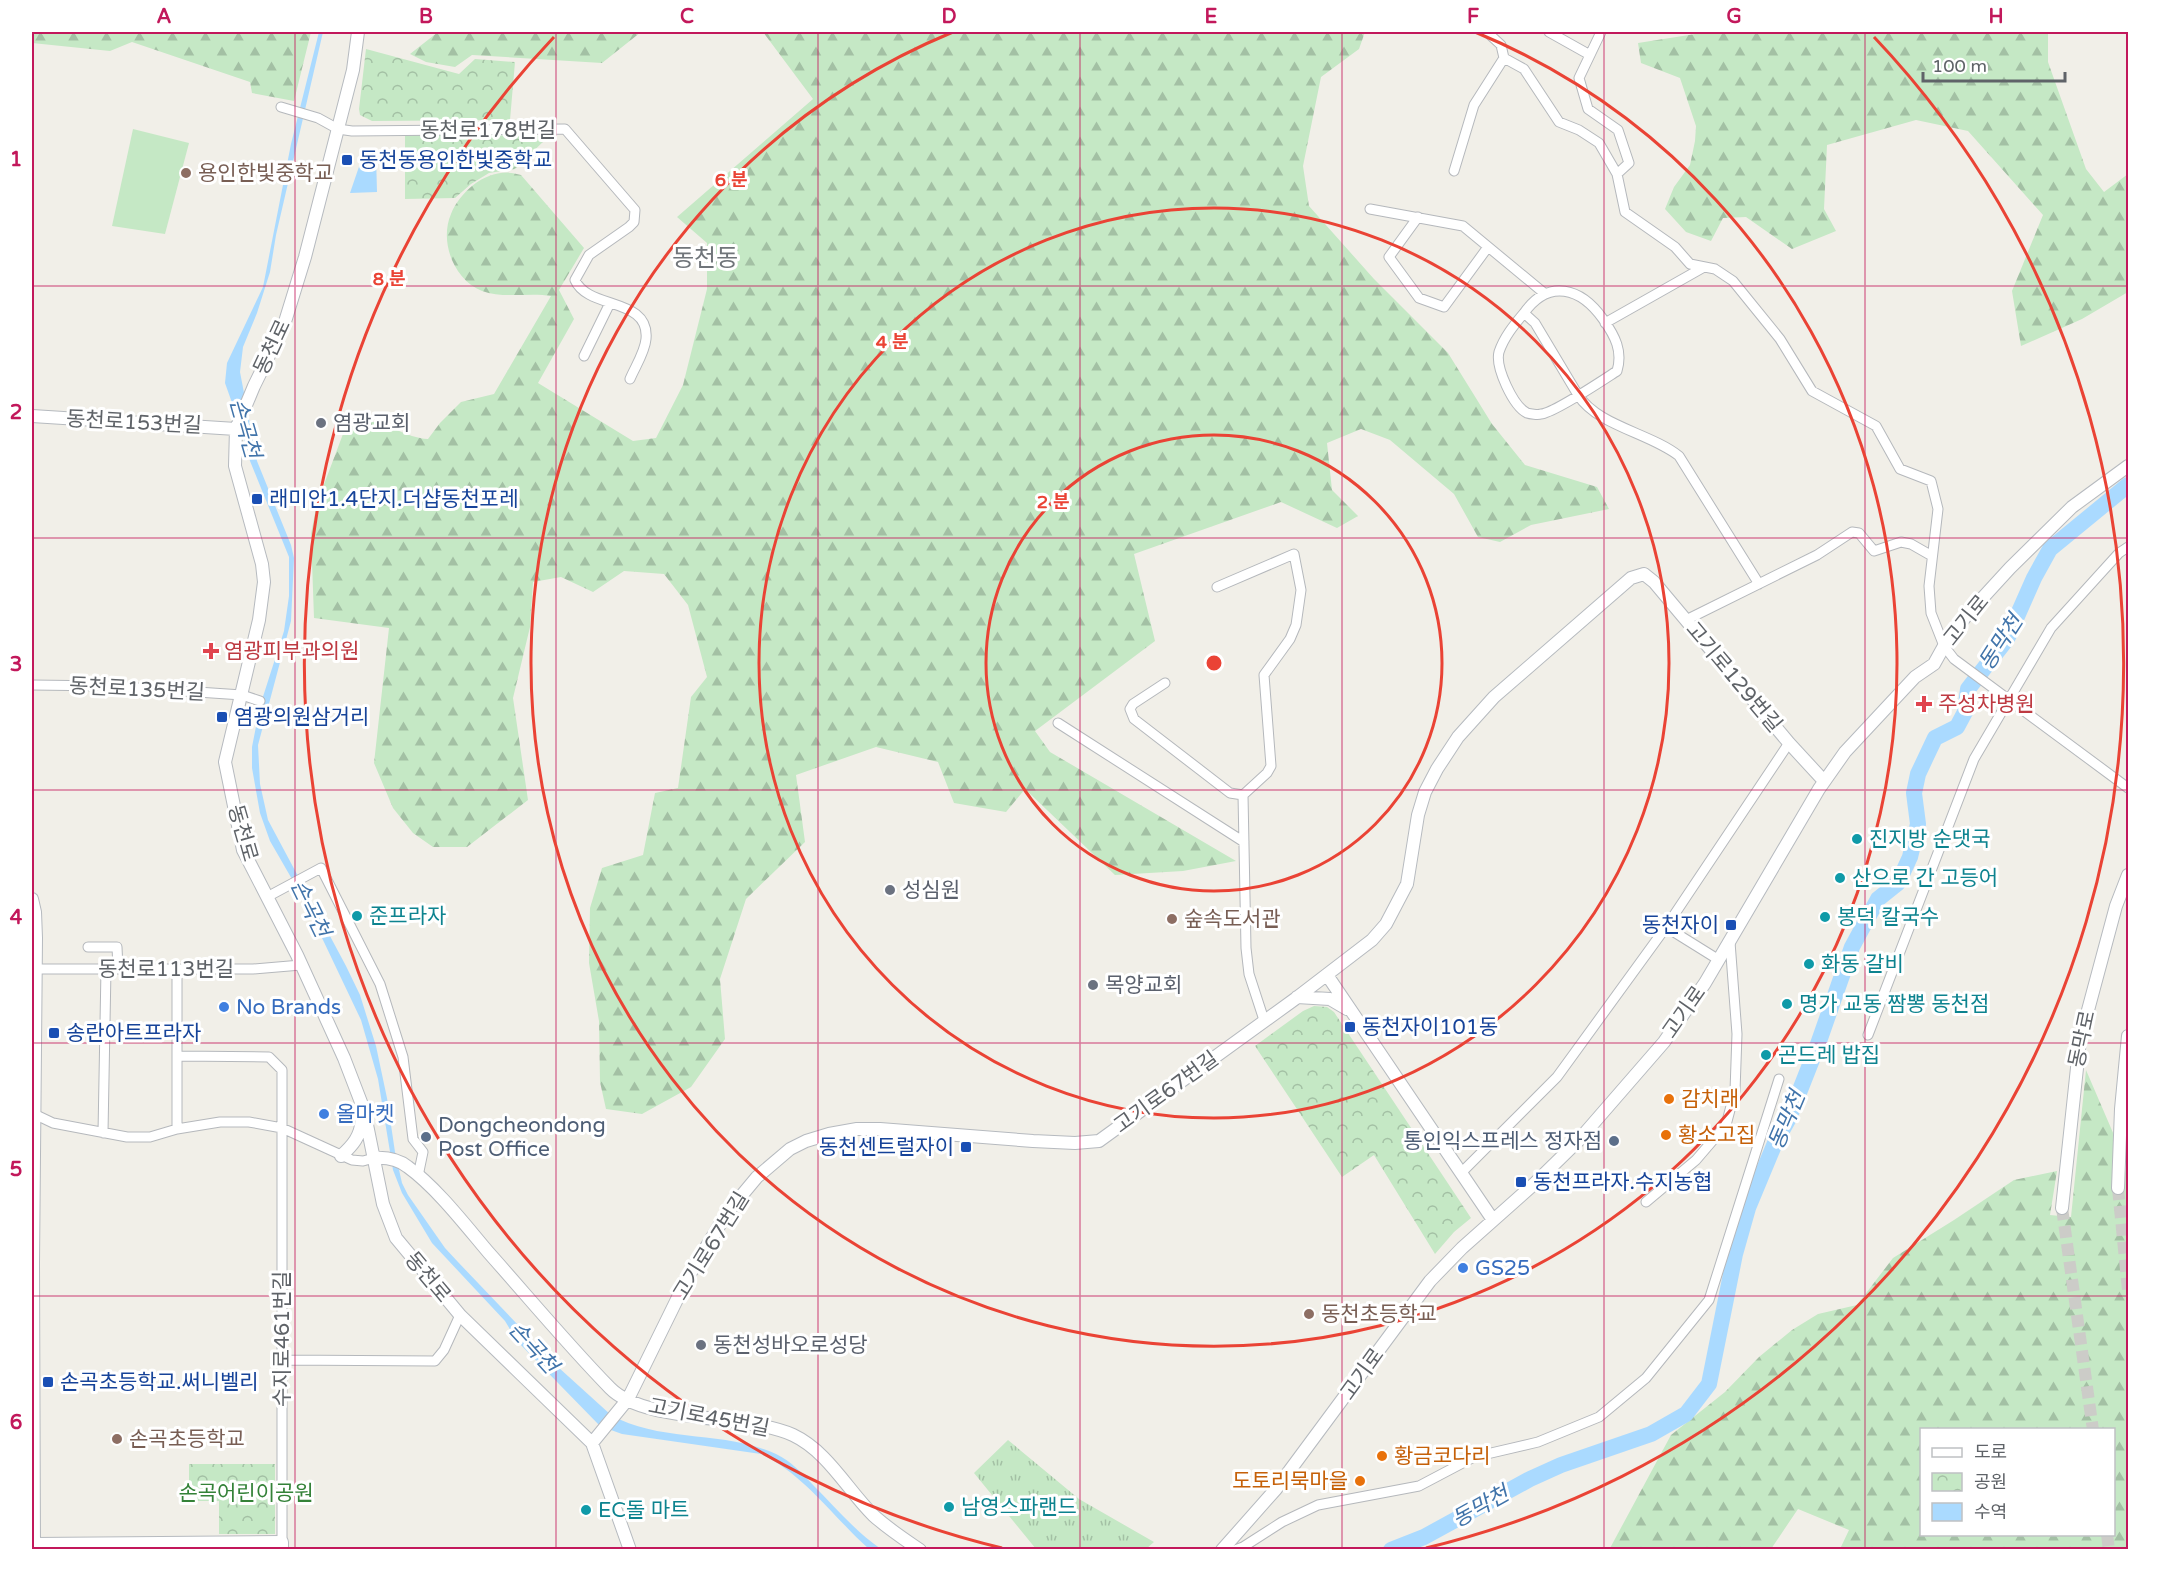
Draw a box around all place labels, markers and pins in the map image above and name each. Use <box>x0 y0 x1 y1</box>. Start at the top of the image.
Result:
place label: 동천동용인한빛중학교 <box>359 148 552 173</box>
marker: 동천동용인한빛중학교 <box>340 153 354 167</box>
place label: 용인한빛중학교 <box>198 161 333 186</box>
marker: 용인한빛중학교 <box>179 166 193 180</box>
place label: 염광교회 <box>333 411 410 436</box>
marker: 염광교회 <box>314 416 328 430</box>
place label: 래미안1.4단지.더샵동천포레 <box>269 487 518 512</box>
marker: 래미안1.4단지.더샵동천포레 <box>250 492 264 506</box>
place label: 염광피부과의원 <box>224 639 359 664</box>
marker: 염광피부과의원 <box>202 642 220 660</box>
centre of rings <box>1204 653 1224 673</box>
place label: 주성차병원 <box>1938 692 2035 717</box>
marker: 주성차병원 <box>1915 695 1933 713</box>
place label: 염광의원삼거리 <box>234 705 369 730</box>
marker: 염광의원삼거리 <box>215 710 229 724</box>
place label: 진지방 순댓국 <box>1869 827 1990 852</box>
marker: 진지방 순댓국 <box>1850 832 1864 846</box>
place label: 산으로 간 고등어 <box>1852 866 1998 891</box>
marker: 산으로 간 고등어 <box>1833 871 1847 885</box>
place label: 성심원 <box>902 878 960 903</box>
marker: 성심원 <box>883 883 897 897</box>
place label: 준프라자 <box>369 904 446 929</box>
place label: 봉덕 칼국수 <box>1837 905 1939 930</box>
place label: 숲속도서관 <box>1184 907 1281 932</box>
marker: 준프라자 <box>350 909 364 923</box>
marker: 봉덕 칼국수 <box>1818 910 1832 924</box>
marker: 숲속도서관 <box>1165 912 1179 926</box>
place label: 동천자이 <box>1642 913 1719 938</box>
marker: 동천자이 <box>1724 918 1738 932</box>
place label: 화동 갈비 <box>1821 952 1904 977</box>
marker: 화동 갈비 <box>1802 957 1816 971</box>
place label: 목양교회 <box>1105 973 1182 998</box>
marker: 목양교회 <box>1086 978 1100 992</box>
place label: 명가 교동 짬뽕 동천점 <box>1799 992 1989 1017</box>
place label: No Brands <box>236 995 341 1020</box>
marker: 명가 교동 짬뽕 동천점 <box>1780 997 1794 1011</box>
marker: No Brands <box>217 1000 231 1014</box>
place label: 동천자이101동 <box>1362 1015 1498 1040</box>
marker: 동천자이101동 <box>1343 1020 1357 1034</box>
place label: 송란아트프라자 <box>66 1021 201 1046</box>
marker: 송란아트프라자 <box>47 1026 61 1040</box>
place label: 곤드레 밥집 <box>1778 1043 1880 1068</box>
marker: 곤드레 밥집 <box>1759 1048 1773 1062</box>
place label: 감치래 <box>1681 1087 1739 1112</box>
marker: 감치래 <box>1662 1092 1676 1106</box>
place label: 올마켓 <box>336 1102 394 1127</box>
marker: 올마켓 <box>317 1107 331 1121</box>
place label: Dongcheondong Post Office <box>438 1113 606 1162</box>
place label: 황소고집 <box>1678 1123 1755 1148</box>
marker: 황소고집 <box>1659 1128 1673 1142</box>
place label: 통인익스프레스 정자점 <box>1403 1129 1602 1154</box>
marker: Dongcheondong Post Office <box>419 1130 433 1144</box>
marker: 통인익스프레스 정자점 <box>1607 1134 1621 1148</box>
place label: 동천센트럴자이 <box>819 1135 954 1160</box>
marker: 동천센트럴자이 <box>959 1140 973 1154</box>
place label: 동천프라자.수지농협 <box>1533 1170 1712 1195</box>
marker: 동천프라자.수지농협 <box>1514 1175 1528 1189</box>
place label: GS25 <box>1475 1256 1530 1281</box>
marker: GS25 <box>1456 1261 1470 1275</box>
place label: 동천초등학교 <box>1321 1302 1437 1327</box>
marker: 동천초등학교 <box>1302 1307 1316 1321</box>
place label: 동천성바오로성당 <box>713 1333 868 1358</box>
marker: 동천성바오로성당 <box>694 1338 708 1352</box>
place label: 손곡초등학교.써니벨리 <box>60 1370 259 1395</box>
marker: 손곡초등학교.써니벨리 <box>41 1375 55 1389</box>
place label: 손곡초등학교 <box>129 1427 245 1452</box>
marker: 손곡초등학교 <box>110 1432 124 1446</box>
place label: 황금코다리 <box>1394 1444 1491 1469</box>
marker: 황금코다리 <box>1375 1449 1389 1463</box>
place label: 도토리묵마을 <box>1232 1469 1348 1494</box>
marker: 도토리묵마을 <box>1353 1474 1367 1488</box>
place label: 남영스파랜드 <box>961 1495 1077 1520</box>
place label: EC돌 마트 <box>598 1498 689 1523</box>
marker: 남영스파랜드 <box>942 1500 956 1514</box>
marker: EC돌 마트 <box>579 1503 593 1517</box>

